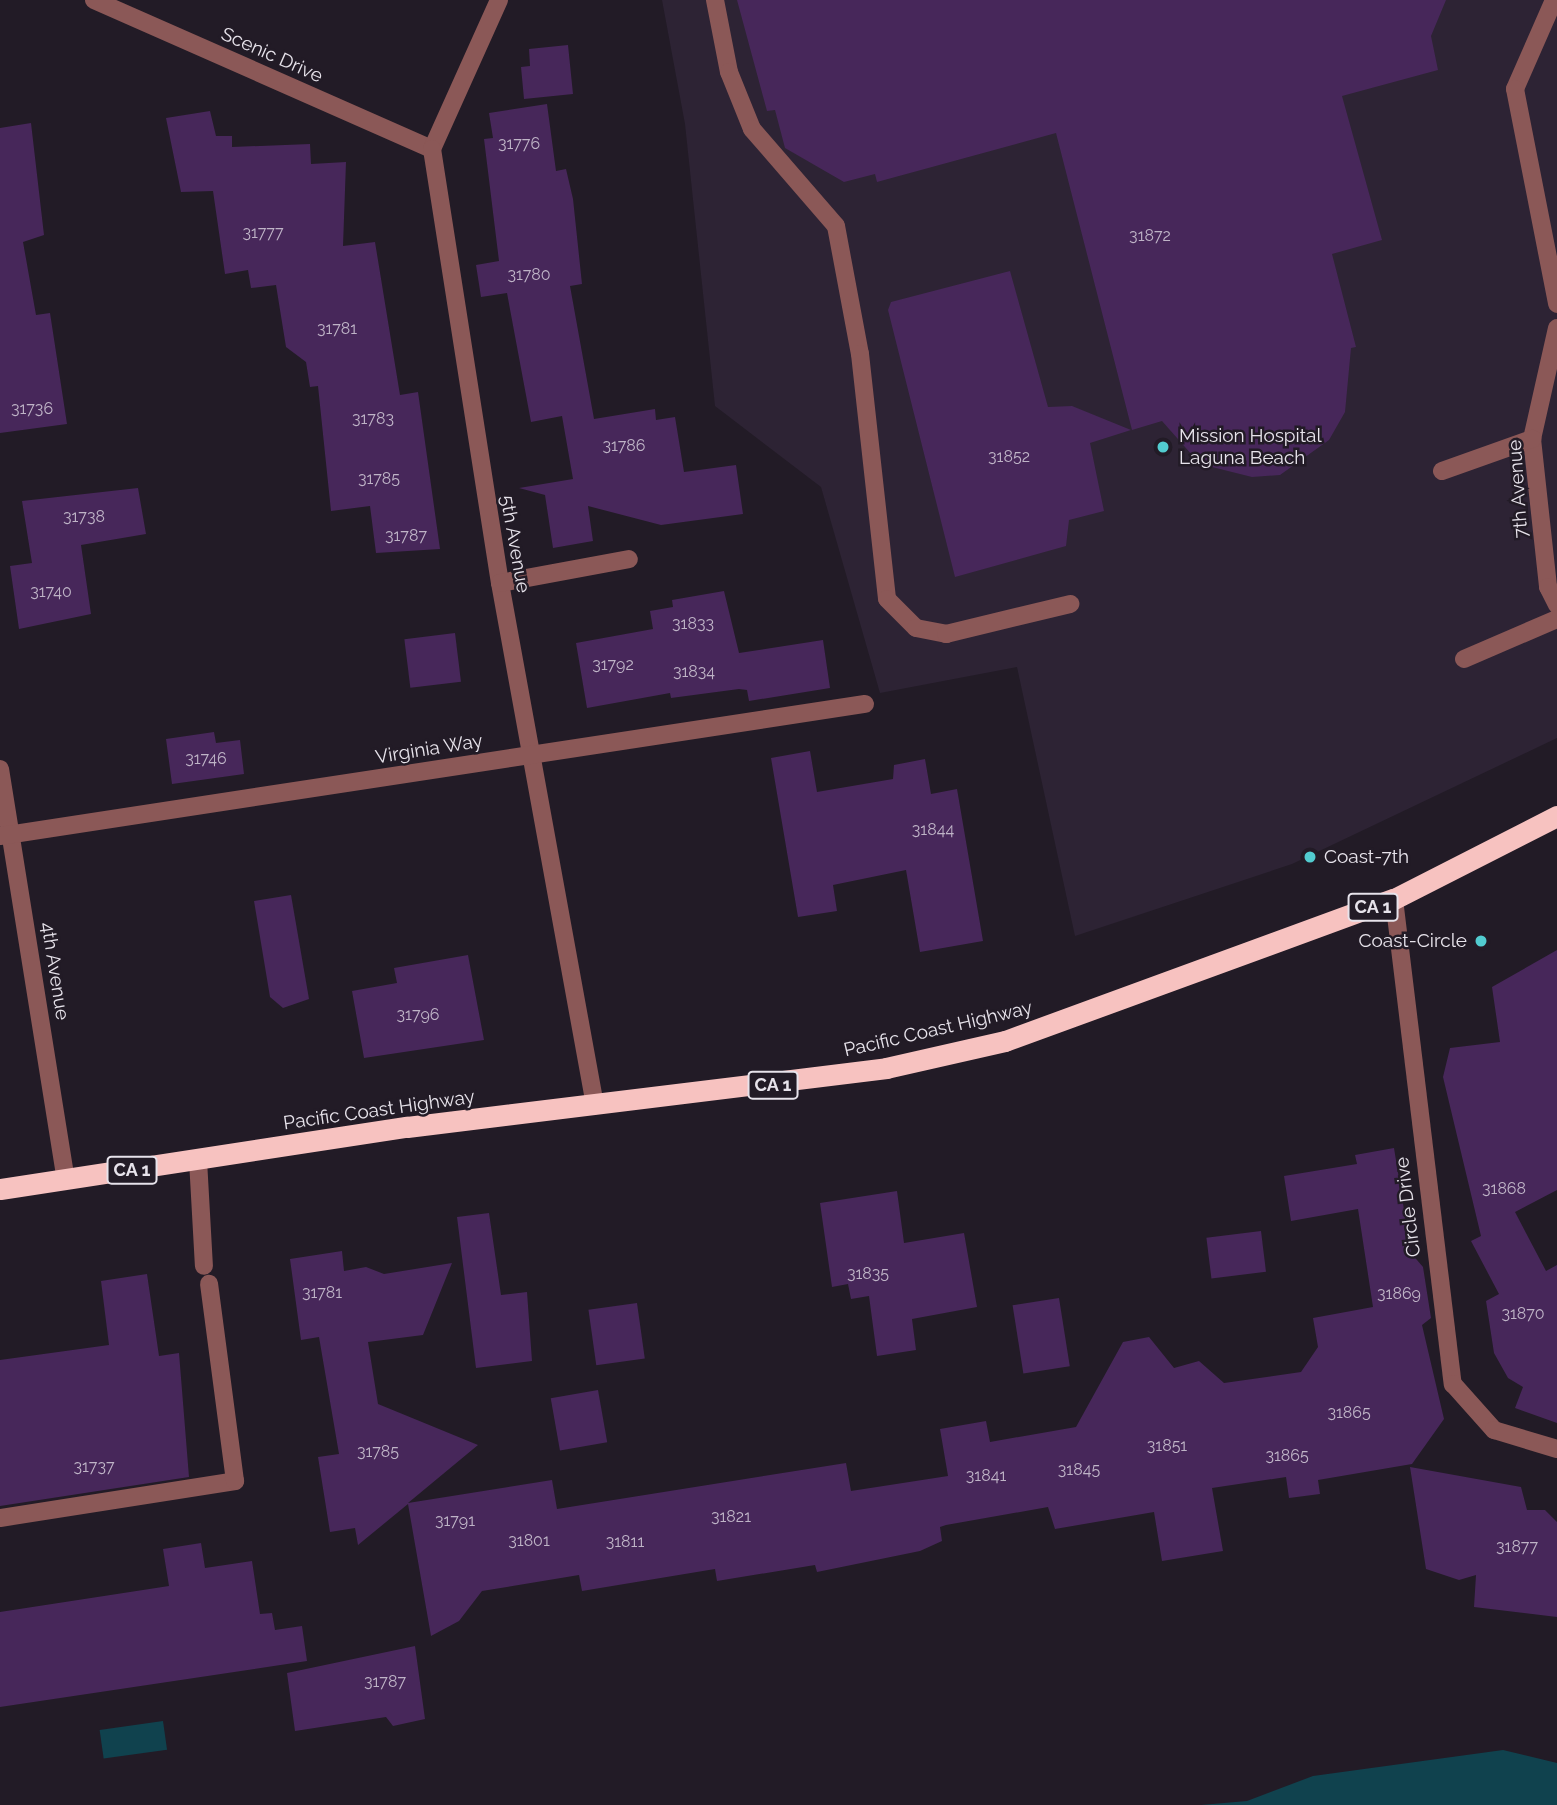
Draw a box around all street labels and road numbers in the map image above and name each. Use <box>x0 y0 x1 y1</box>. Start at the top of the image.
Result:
street label: Scenic Drive <box>218 22 326 88</box>
street label: 7th Avenue <box>1503 439 1533 539</box>
street label: 5th Avenue <box>495 493 535 595</box>
street label: Virginia Way <box>373 729 485 769</box>
road number: CA 1 <box>1347 893 1399 922</box>
street label: 4th Avenue <box>36 920 74 1022</box>
street label: Pacific Coast Highway <box>841 996 1035 1062</box>
road number: CA 1 <box>747 1070 799 1100</box>
street label: Pacific Coast Highway <box>282 1085 476 1135</box>
road number: CA 1 <box>106 1156 158 1184</box>
street label: Circle Drive <box>1391 1156 1425 1258</box>

